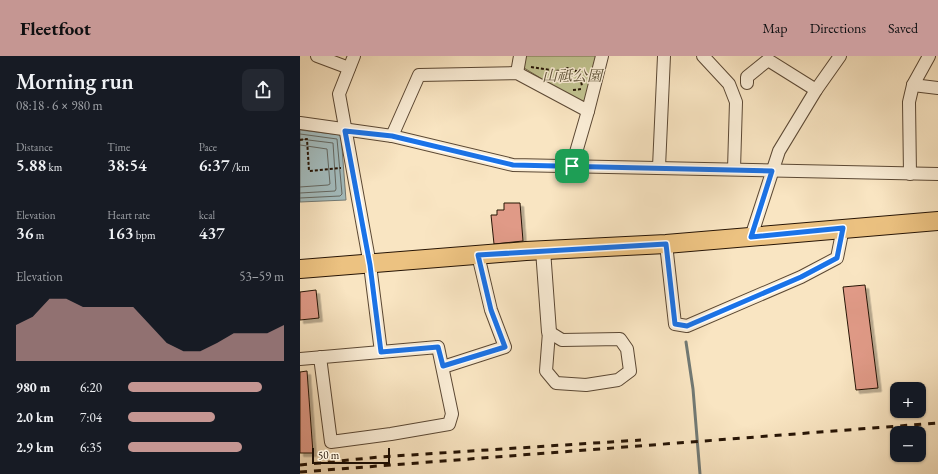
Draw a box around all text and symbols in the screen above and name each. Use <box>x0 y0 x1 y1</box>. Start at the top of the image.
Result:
text: Fleetfoot <box>20 16 91 41</box>
text: Map <box>762 19 788 37</box>
text: Directions <box>810 19 866 37</box>
text: Saved <box>888 19 918 37</box>
park label: 山祗公園 <box>542 66 605 85</box>
text: Morning run <box>16 67 134 96</box>
button: share <box>242 69 284 111</box>
text: 08:18 · 6 × 980 m <box>16 97 103 114</box>
text: Distance <box>16 140 53 154</box>
text: Time <box>107 140 130 154</box>
text: Pace <box>199 140 217 154</box>
pin <box>555 149 589 183</box>
text: 5.88 <box>16 154 46 176</box>
text: 38:54 <box>107 154 147 176</box>
text: 6:37 <box>199 154 229 176</box>
icon: arrive <box>561 155 583 177</box>
text: km <box>46 160 62 174</box>
text: /km <box>229 160 250 174</box>
text: Elevation <box>16 208 56 222</box>
text: Heart rate <box>107 208 150 222</box>
text: kcal <box>199 208 215 222</box>
text: 36 <box>16 222 33 244</box>
text: 163 <box>107 222 134 244</box>
text: 437 <box>199 222 225 244</box>
text: m <box>33 228 44 242</box>
text: bpm <box>134 228 156 242</box>
text: Elevation <box>16 268 63 285</box>
text: 53–59 m <box>239 268 284 285</box>
text: 980 m <box>16 379 50 396</box>
text: 6:20 <box>80 379 102 396</box>
map controls <box>890 382 926 462</box>
button: + <box>890 382 926 418</box>
text: 2.0 km <box>16 409 54 426</box>
text: 7:04 <box>80 409 102 426</box>
button: − <box>890 426 926 462</box>
text: 2.9 km <box>16 439 54 456</box>
text: 6:35 <box>80 439 102 456</box>
scale bar <box>312 446 390 465</box>
text: 50 m <box>318 448 339 462</box>

